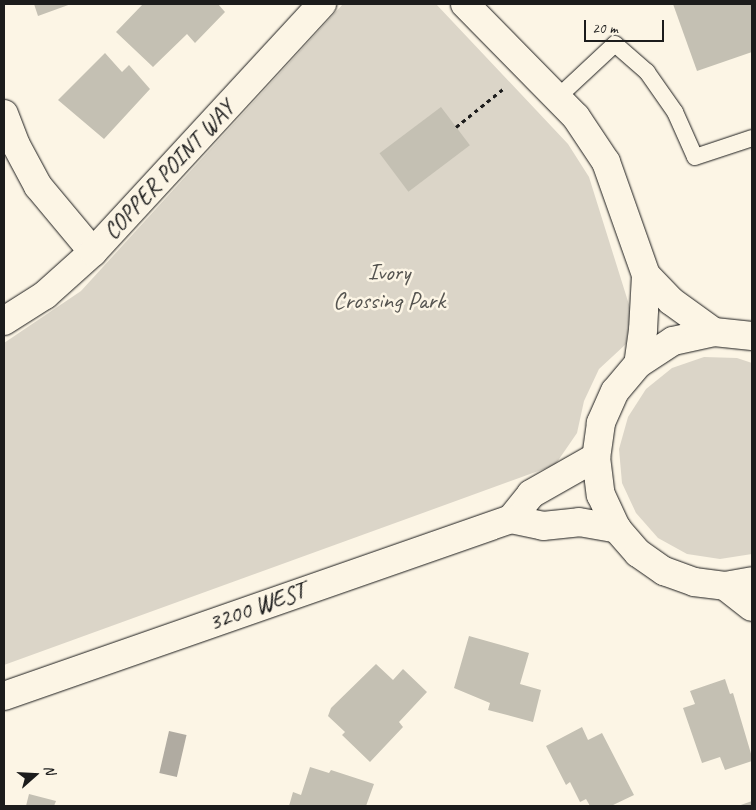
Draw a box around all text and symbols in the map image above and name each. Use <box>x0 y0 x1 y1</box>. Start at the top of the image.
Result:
scale bar <box>586 10 666 42</box>
text: 20 m <box>592 19 618 38</box>
street label: COPPER POINT WAY <box>97 94 241 246</box>
park label: Ivory Crossing Park <box>333 259 445 315</box>
street label: 3200 WEST <box>205 577 309 637</box>
north arrow <box>10 750 60 800</box>
text: N <box>40 763 59 777</box>

